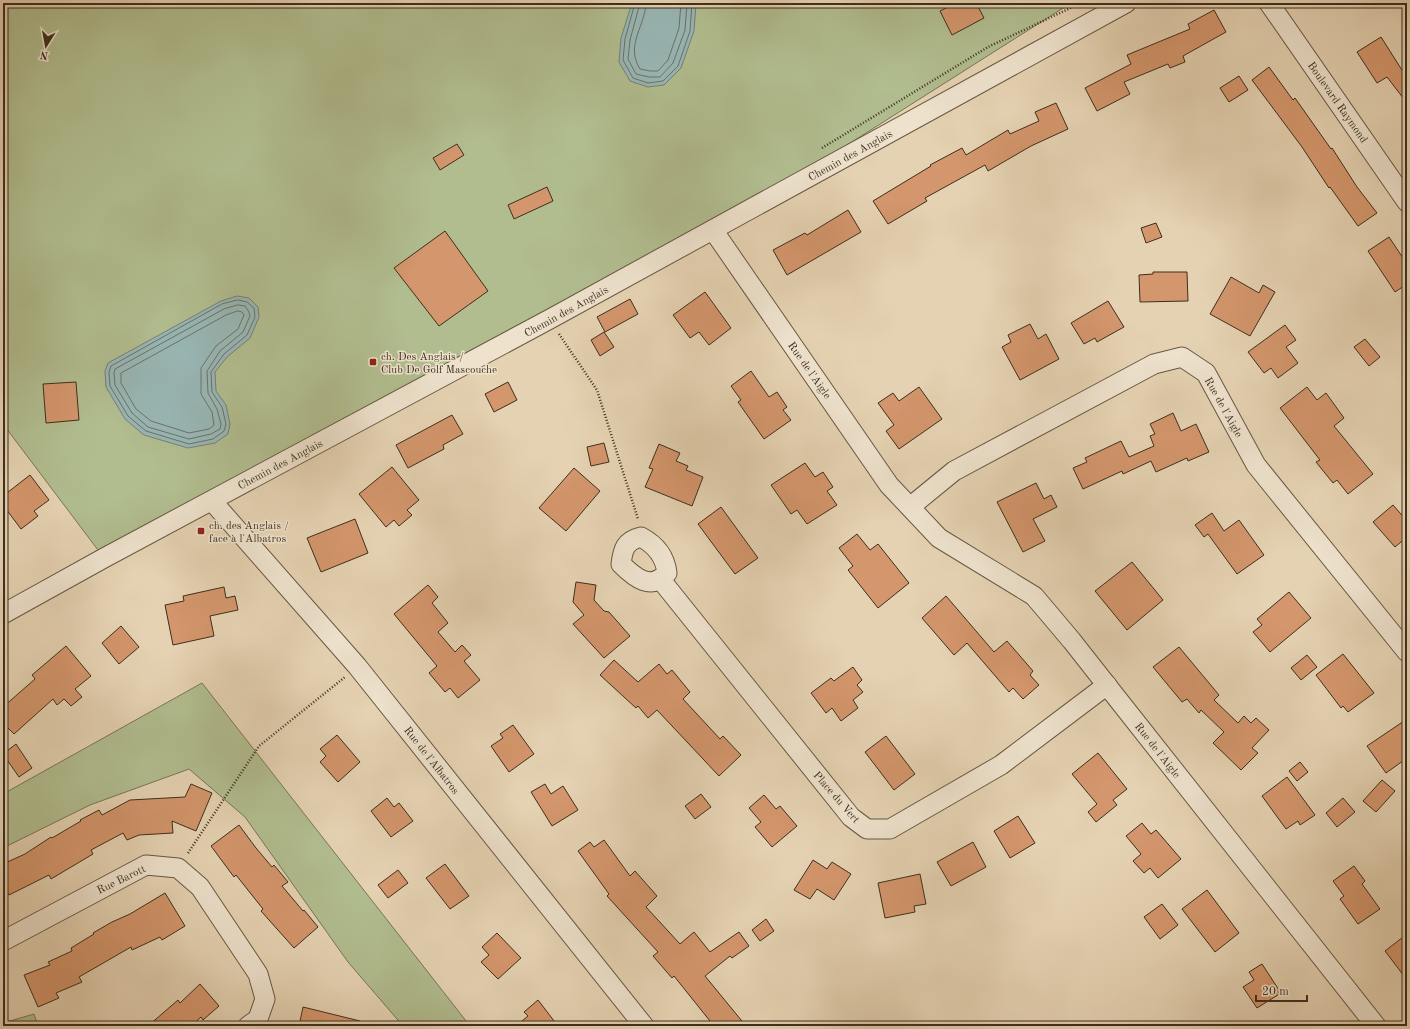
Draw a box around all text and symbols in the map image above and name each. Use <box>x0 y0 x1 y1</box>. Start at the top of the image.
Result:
north arrow <box>26 26 66 66</box>
text: N <box>39 48 50 61</box>
street label: Boulevard Raymond <box>1305 60 1369 146</box>
street label: Chemin des Anglais <box>807 129 895 184</box>
street label: Chemin des Anglais <box>523 285 611 340</box>
street label: Rue de l'Aigle <box>785 340 832 401</box>
place label: ch. Des Anglais / Club De Golf Mascouche <box>381 352 497 376</box>
marker: ch. Des Anglais / Club De Golf Mascouche <box>368 357 378 367</box>
street label: Rue de l'Aigle <box>1202 376 1244 440</box>
street label: Chemin des Anglais <box>237 438 325 492</box>
place label: ch. des Anglais / face à l'Albatros <box>209 521 289 545</box>
marker: ch. des Anglais / face à l'Albatros <box>196 526 206 536</box>
street label: Rue de l'Aigle <box>1132 721 1182 781</box>
street label: Rue de l'Albatros <box>401 725 461 797</box>
street label: Place du Vert <box>811 770 861 826</box>
street label: Rue Barott <box>96 864 148 897</box>
scale bar <box>1256 977 1307 1003</box>
text: 20 m <box>1262 986 1289 998</box>

